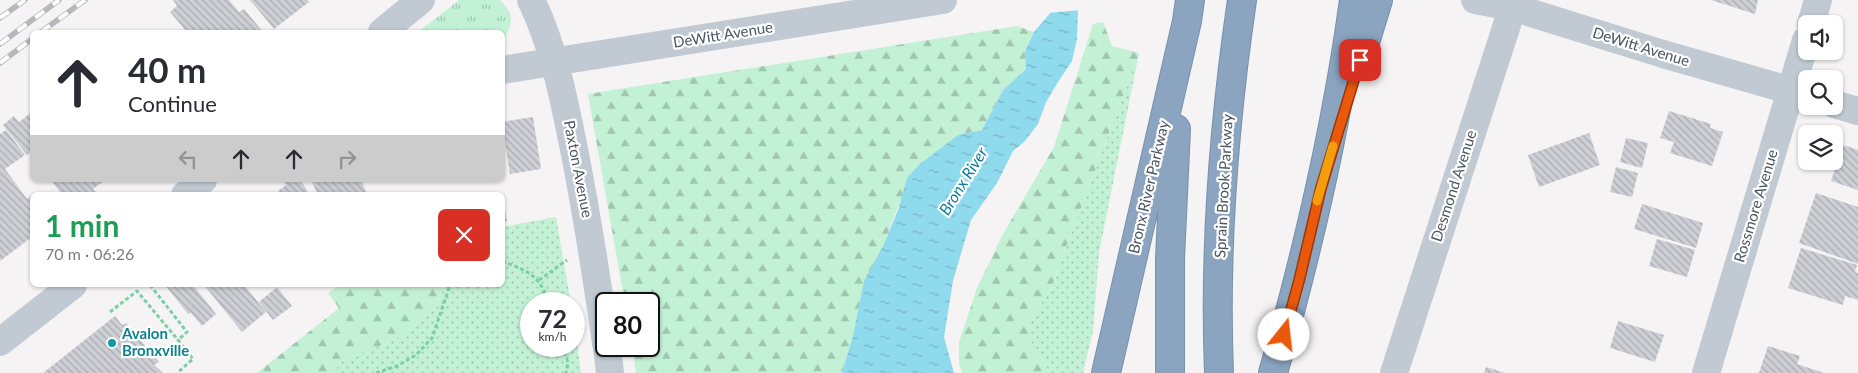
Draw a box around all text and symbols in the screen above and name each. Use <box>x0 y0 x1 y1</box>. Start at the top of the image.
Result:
map controls <box>1798 15 1843 170</box>
button: sound <box>1798 15 1843 60</box>
street label: DeWitt Avenue <box>672 17 774 51</box>
street label: DeWitt Avenue <box>1591 23 1692 69</box>
pin <box>1339 39 1381 81</box>
icon: arrive <box>1346 46 1374 74</box>
text: 40 m <box>128 48 206 90</box>
icon: ahead <box>45 50 110 115</box>
button: search <box>1798 70 1843 115</box>
text: Continue <box>128 90 217 117</box>
street label: Sprain Brook Parkway <box>1210 113 1236 258</box>
street label: Bronx River Parkway <box>1124 118 1172 255</box>
street label: Paxton Avenue <box>561 119 597 219</box>
button: layers <box>1798 125 1843 170</box>
street label: Desmond Avenue <box>1427 128 1480 244</box>
water label: Bronx River <box>934 143 991 218</box>
icon: left <box>174 145 202 173</box>
icon: ahead <box>227 145 255 173</box>
icon: ahead <box>280 145 308 173</box>
icon: right <box>333 145 361 173</box>
street label: Rossmore Avenue <box>1729 147 1781 264</box>
text: 1 min <box>45 207 119 243</box>
button: close <box>438 209 490 261</box>
text: 70 m · 06:26 <box>45 244 134 263</box>
speed limit sign: 80 <box>595 292 660 357</box>
text: 72 <box>538 303 567 333</box>
position arrow <box>1257 308 1309 360</box>
place label: Avalon Bronxville <box>121 324 189 359</box>
text: km/h <box>538 329 567 344</box>
marker: Avalon Bronxville <box>106 337 118 349</box>

